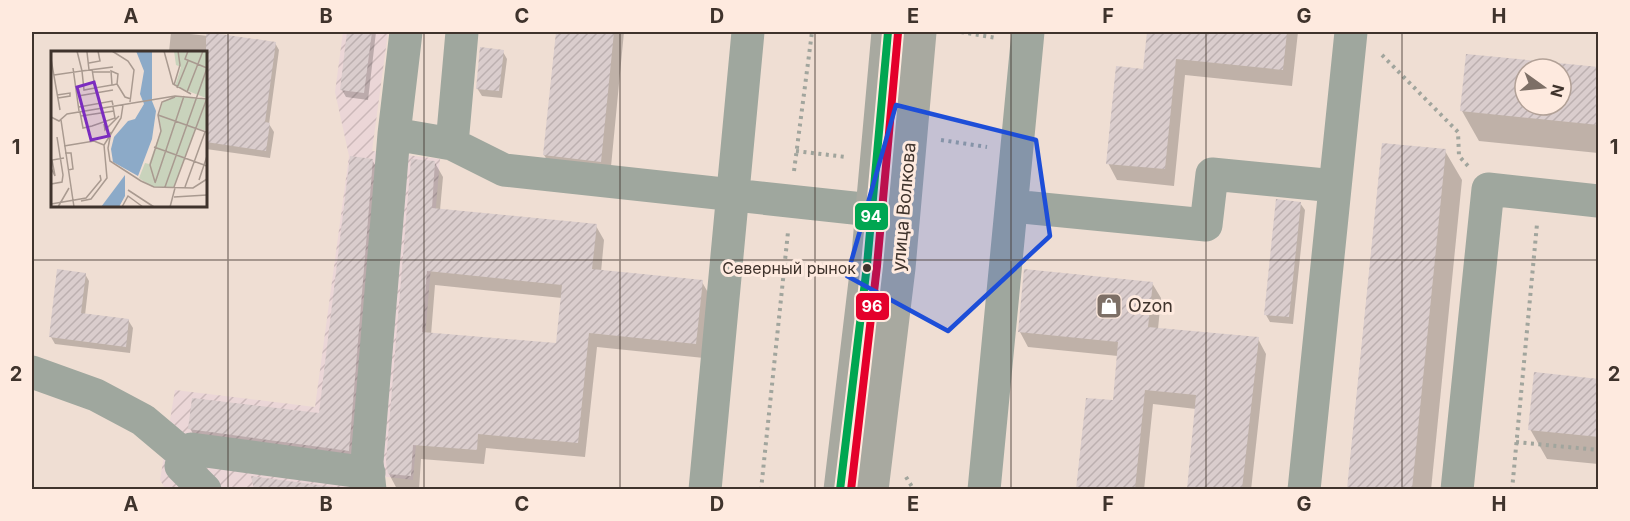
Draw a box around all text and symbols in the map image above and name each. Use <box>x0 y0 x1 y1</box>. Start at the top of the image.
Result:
text: A <box>124 4 139 28</box>
text: B <box>319 4 333 28</box>
text: C <box>515 4 529 28</box>
text: D <box>710 4 724 28</box>
text: E <box>907 4 919 28</box>
text: F <box>1102 4 1114 28</box>
text: G <box>1296 4 1312 28</box>
text: H <box>1492 4 1506 28</box>
inset map <box>51 51 207 207</box>
north arrow <box>1513 57 1573 117</box>
text: N <box>1546 82 1569 99</box>
text: 1 <box>12 135 20 159</box>
text: 1 <box>1610 135 1618 159</box>
street label: улица Волкова <box>887 142 920 272</box>
line badge: 94 <box>854 202 889 231</box>
text: 94 <box>860 206 882 226</box>
place label: Северный рынок <box>722 258 856 278</box>
marker: Северный рынок <box>861 262 873 274</box>
shop icon: Ozon <box>1094 291 1124 321</box>
line badge: 96 <box>855 292 890 321</box>
place label: Ozon <box>1128 295 1173 316</box>
text: 96 <box>862 296 882 316</box>
text: 2 <box>10 362 22 386</box>
text: 2 <box>1608 362 1620 386</box>
text: A <box>124 492 139 516</box>
text: B <box>319 492 333 516</box>
text: C <box>515 492 529 516</box>
text: D <box>710 492 724 516</box>
text: E <box>907 492 919 516</box>
text: F <box>1102 492 1114 516</box>
text: G <box>1296 492 1312 516</box>
text: H <box>1492 492 1506 516</box>

